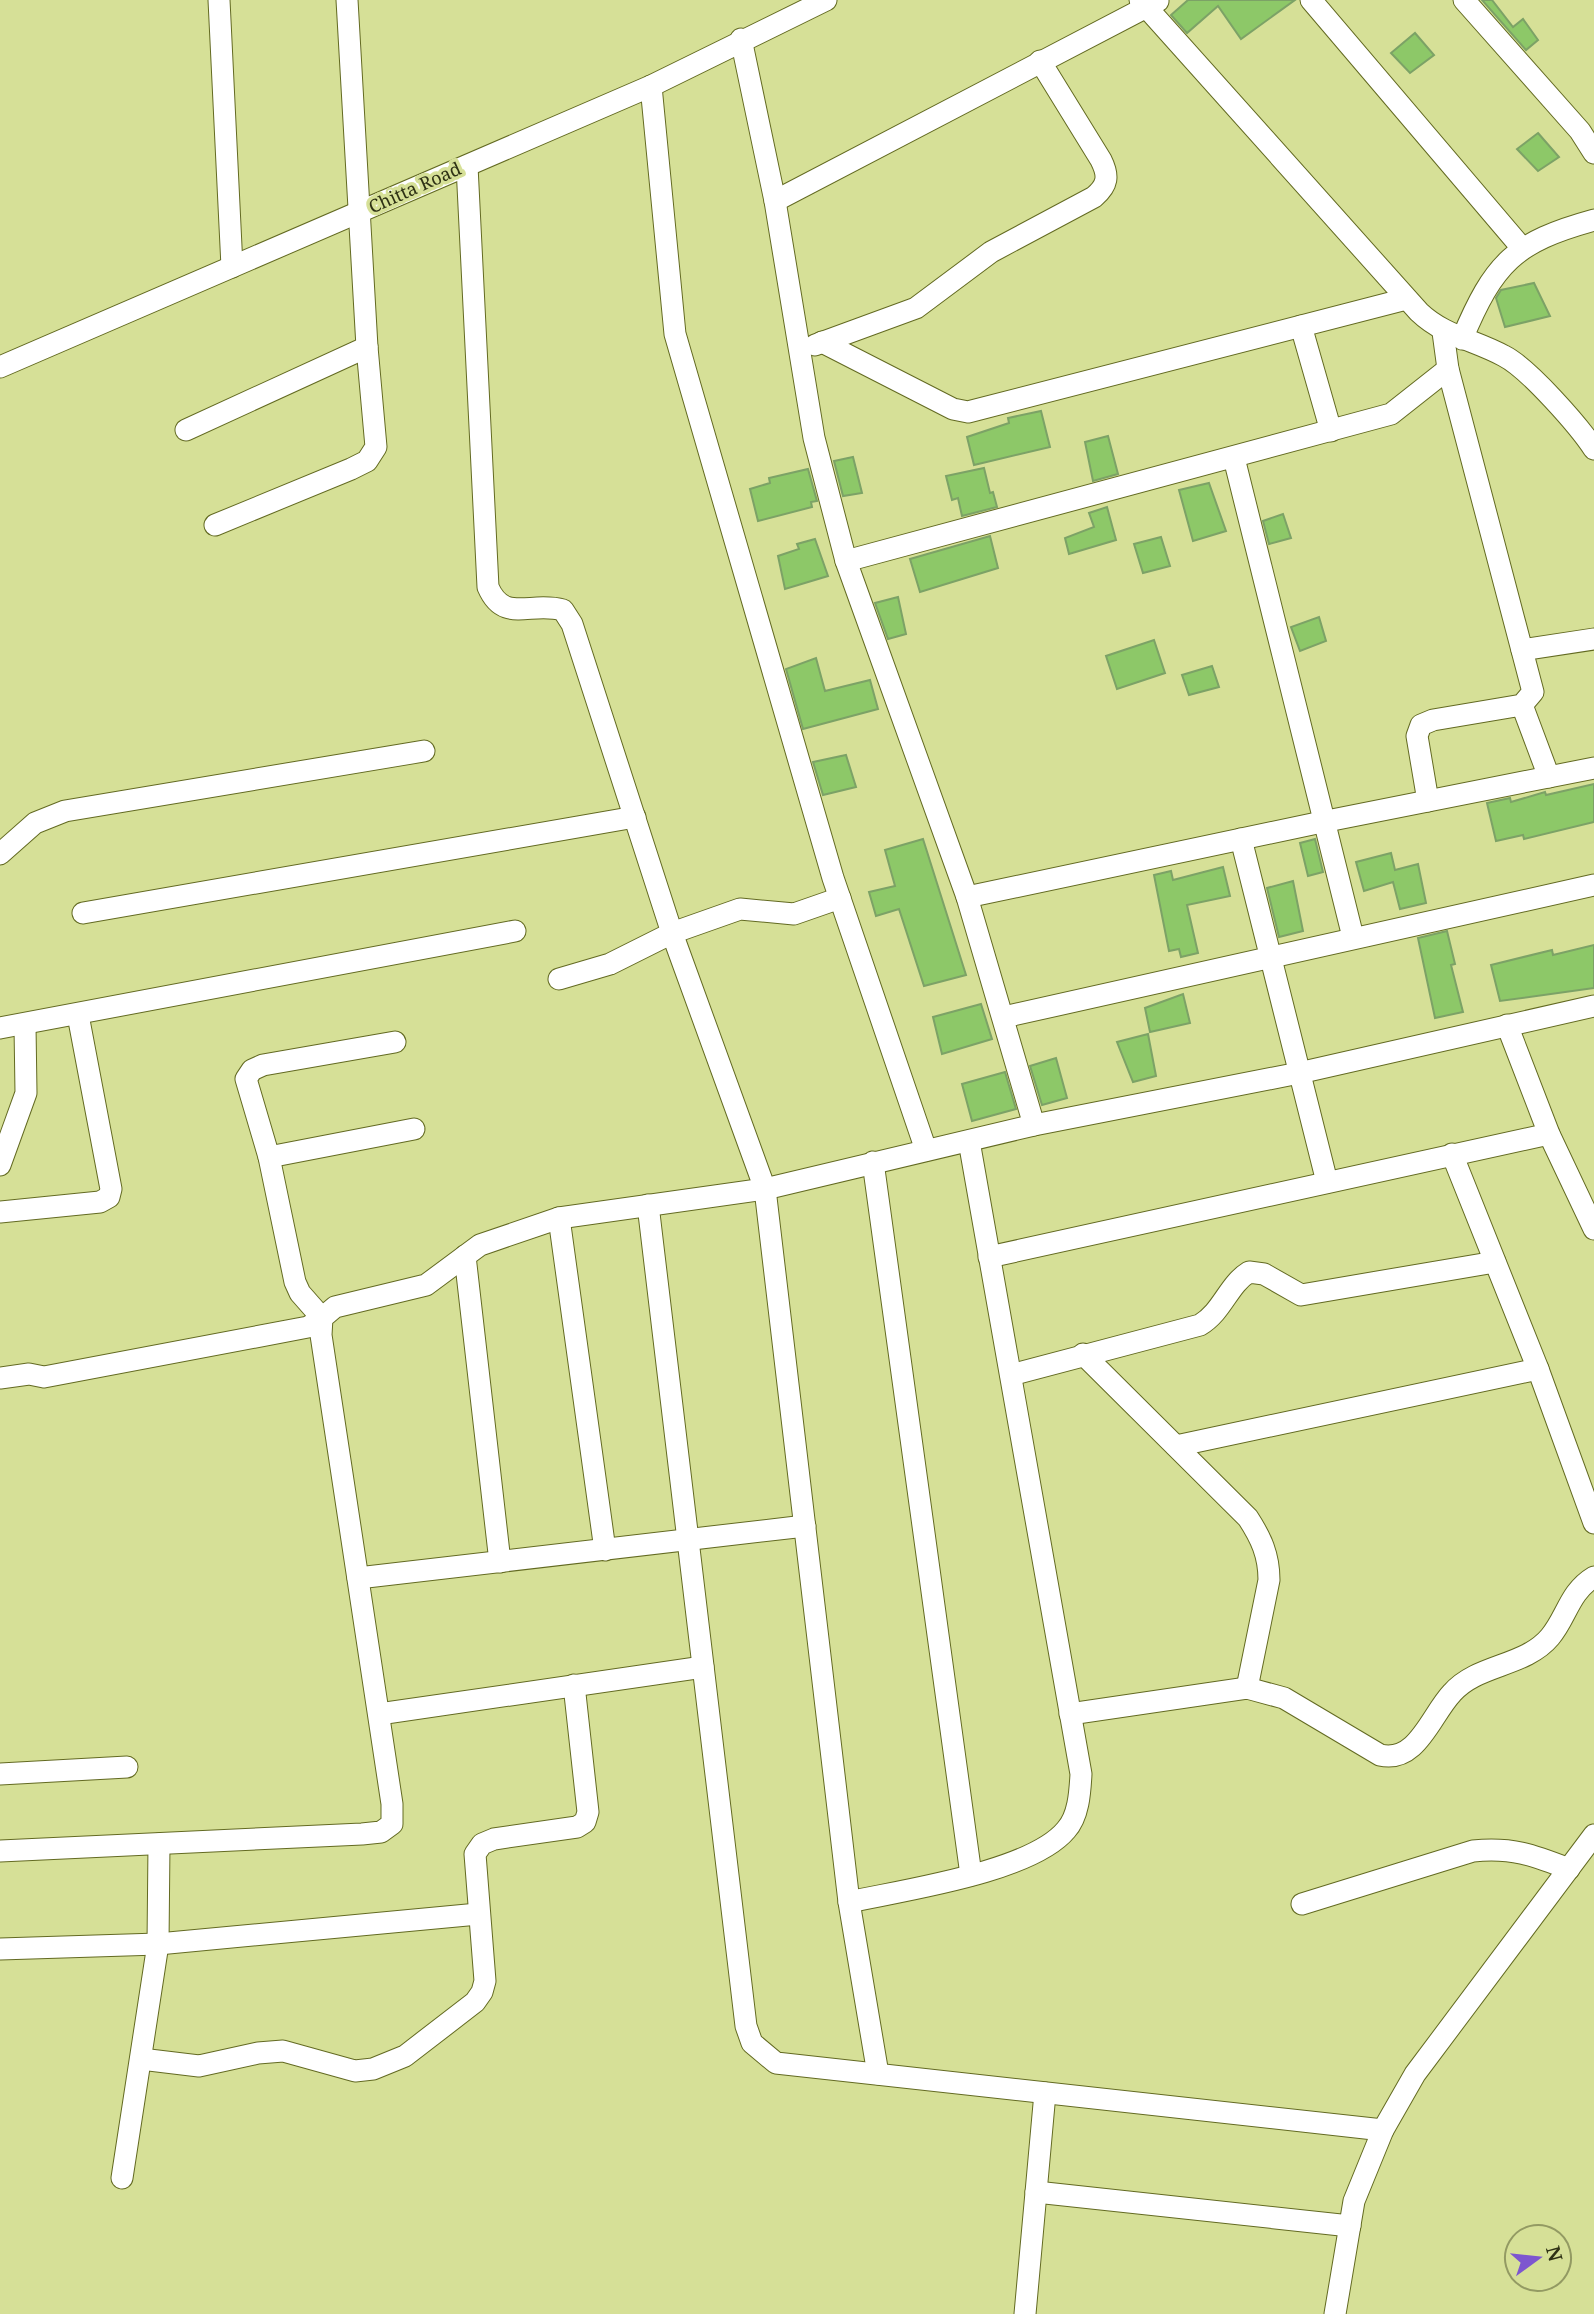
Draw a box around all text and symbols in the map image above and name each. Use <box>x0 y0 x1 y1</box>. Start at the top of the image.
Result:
street label: Chitta Road <box>364 156 465 218</box>
north arrow <box>1503 2223 1573 2293</box>
text: N <box>1540 2243 1569 2264</box>

